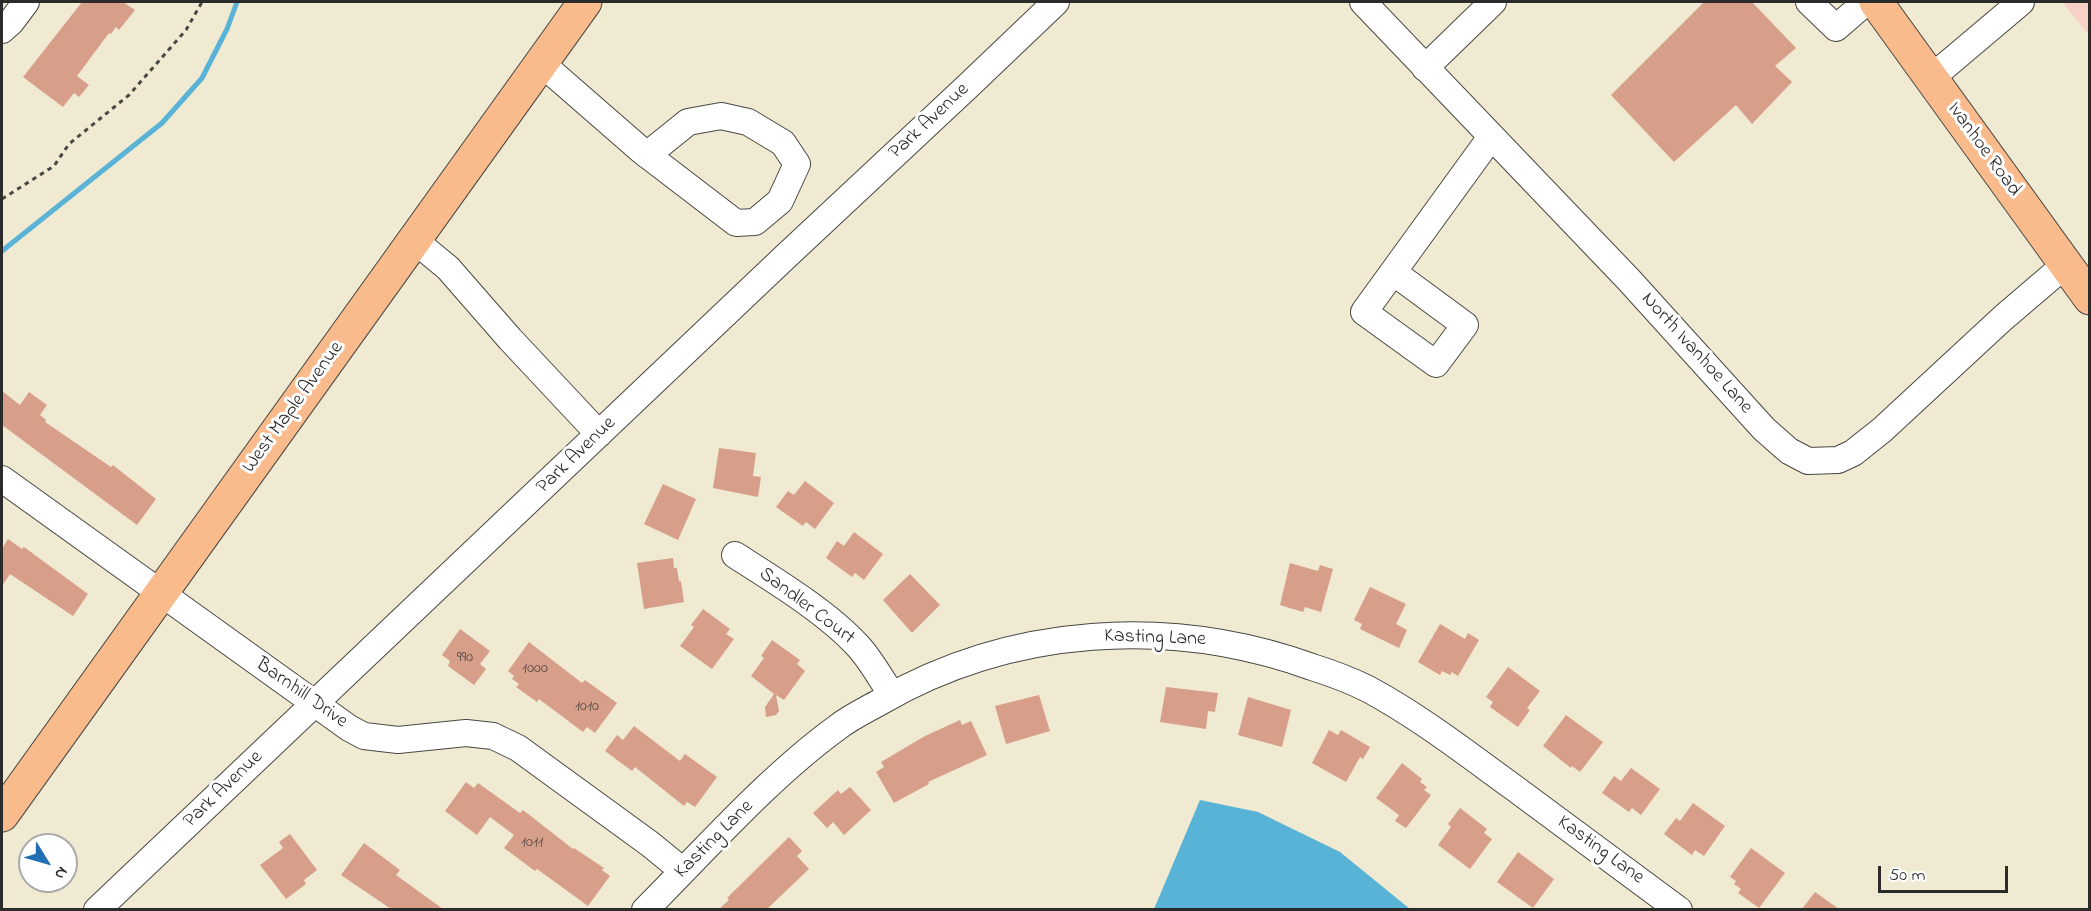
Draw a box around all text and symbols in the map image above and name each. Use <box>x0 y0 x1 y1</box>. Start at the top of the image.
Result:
street label: Park Avenue <box>885 79 975 165</box>
street label: Ivanhoe Road <box>1941 98 2025 202</box>
street label: North Ivanhoe Lane <box>1635 288 1757 420</box>
street label: West Maple Avenue <box>238 338 350 478</box>
street label: Park Avenue <box>532 412 622 500</box>
street label: Sandler Court <box>753 563 859 651</box>
street label: Kasting Lane <box>1104 625 1206 653</box>
house number: 990 <box>457 648 473 668</box>
street label: Barnhill Drive <box>250 654 352 734</box>
house number: 1000 <box>522 659 548 679</box>
house number: 1010 <box>575 697 599 717</box>
street label: Park Avenue <box>179 746 269 834</box>
street label: Kasting Lane <box>670 795 760 885</box>
street label: Kasting Lane <box>1552 811 1648 891</box>
north arrow <box>18 833 78 893</box>
house number: 1011 <box>521 833 543 853</box>
scale bar <box>1881 854 2012 892</box>
text: N <box>48 861 74 884</box>
text: 50 m <box>1889 863 1926 889</box>

